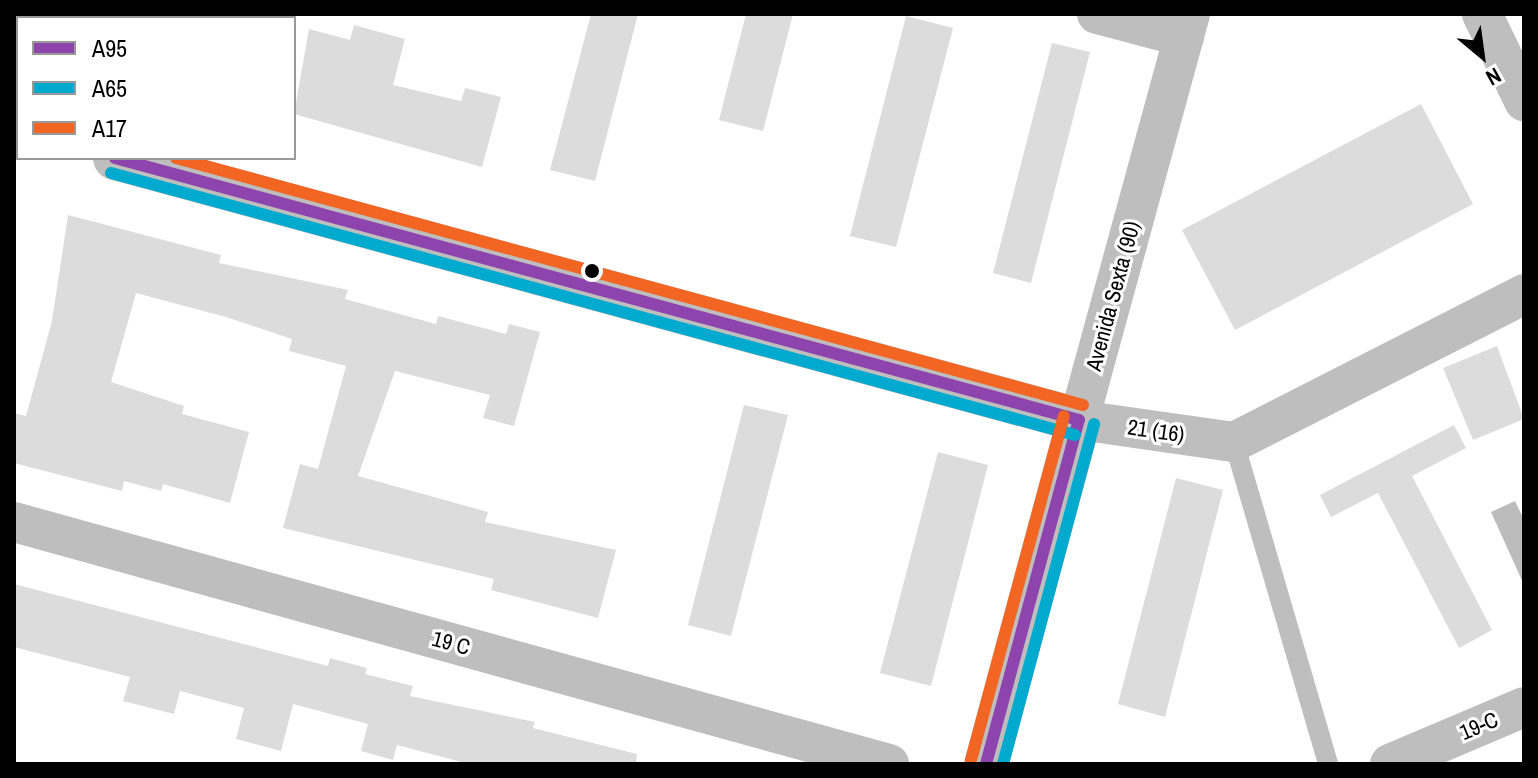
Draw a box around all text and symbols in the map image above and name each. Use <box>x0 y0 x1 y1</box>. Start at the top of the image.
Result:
legend <box>16 16 296 160</box>
north arrow <box>1442 16 1522 96</box>
text: A95 <box>92 32 127 64</box>
text: N <box>1481 61 1507 93</box>
text: A65 <box>92 72 127 104</box>
text: A17 <box>92 112 127 144</box>
street label: Avenida Sexta (90) <box>1080 218 1146 374</box>
unlabelled marker <box>584 263 600 279</box>
street label: 21 (16) <box>1126 414 1186 448</box>
street label: 19 C <box>429 625 473 661</box>
street label: 19-C <box>1456 706 1502 746</box>

